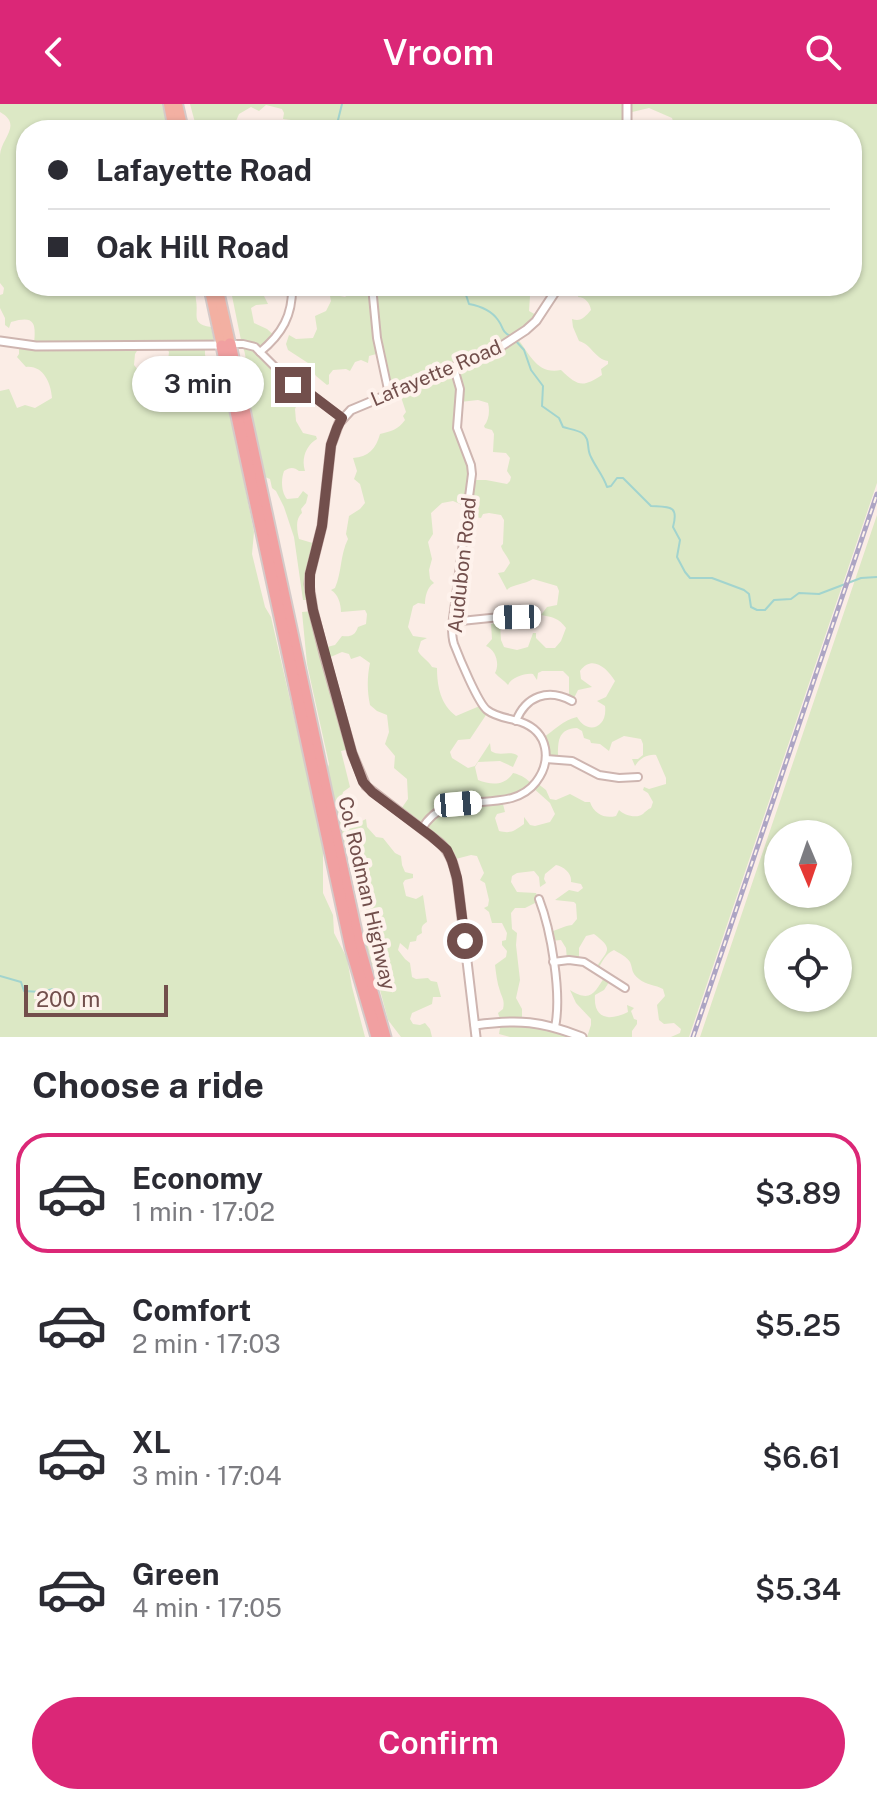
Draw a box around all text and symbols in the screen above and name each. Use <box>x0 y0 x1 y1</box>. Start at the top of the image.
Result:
icon: back <box>32 30 76 74</box>
icon: search <box>801 30 845 74</box>
text: Vroom <box>383 31 494 73</box>
text: Lafayette Road <box>96 152 312 188</box>
text: Oak Hill Road <box>96 229 289 265</box>
street label: Lafayette Road <box>367 335 505 411</box>
callout: 3 min <box>133 357 265 413</box>
route end <box>275 367 311 403</box>
text: 3 min <box>164 368 232 399</box>
street label: Audubon Road <box>443 496 481 634</box>
car <box>493 605 541 629</box>
car <box>433 790 483 818</box>
street label: Col Rodman Highway <box>333 794 401 992</box>
north arrow <box>764 820 852 908</box>
map controls <box>764 820 852 1012</box>
route start <box>447 923 483 959</box>
button: locate <box>764 924 852 1012</box>
scale bar <box>24 981 168 1017</box>
text: 200 m <box>36 986 100 1012</box>
text: Choose a ride <box>32 1064 264 1106</box>
icon: car <box>36 1157 108 1229</box>
text: Economy <box>132 1160 263 1196</box>
text: $3.89 <box>755 1175 841 1211</box>
text: 1 min · 17:02 <box>132 1196 275 1227</box>
icon: car <box>36 1289 108 1361</box>
text: Comfort <box>132 1292 251 1328</box>
text: $5.25 <box>755 1307 841 1343</box>
text: 2 min · 17:03 <box>132 1328 281 1359</box>
icon: car <box>36 1421 108 1493</box>
text: XL <box>132 1424 171 1460</box>
text: $6.61 <box>762 1439 841 1475</box>
text: 3 min · 17:04 <box>132 1460 282 1491</box>
icon: car <box>36 1553 108 1625</box>
text: Green <box>132 1556 219 1592</box>
text: $5.34 <box>755 1571 841 1607</box>
text: 4 min · 17:05 <box>132 1592 282 1623</box>
button: Confirm <box>32 1697 845 1789</box>

